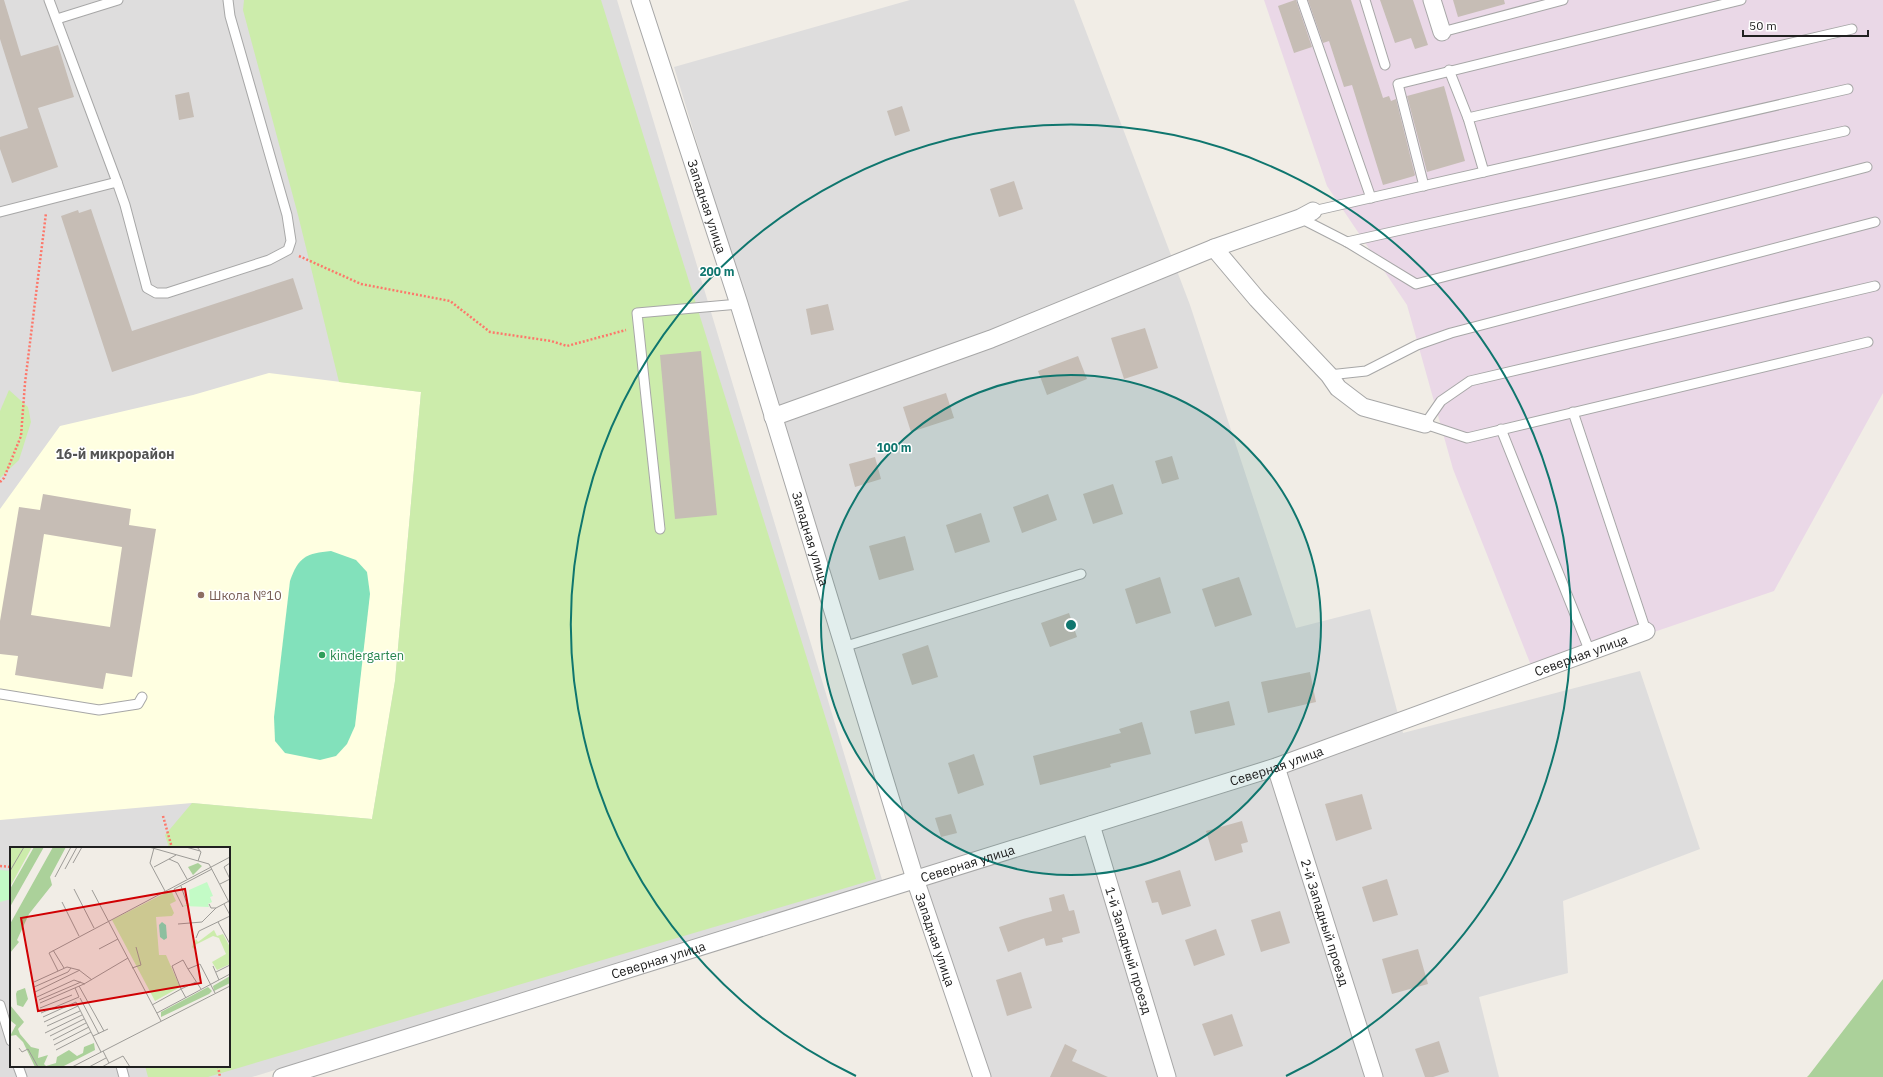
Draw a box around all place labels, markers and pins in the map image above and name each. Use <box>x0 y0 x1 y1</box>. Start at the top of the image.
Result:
place label: Школа №10 <box>209 587 282 604</box>
marker: Школа №10 <box>196 590 206 600</box>
centre of rings <box>1064 618 1078 632</box>
place label: kindergarten <box>330 647 404 664</box>
marker: kindergarten <box>317 650 327 660</box>

